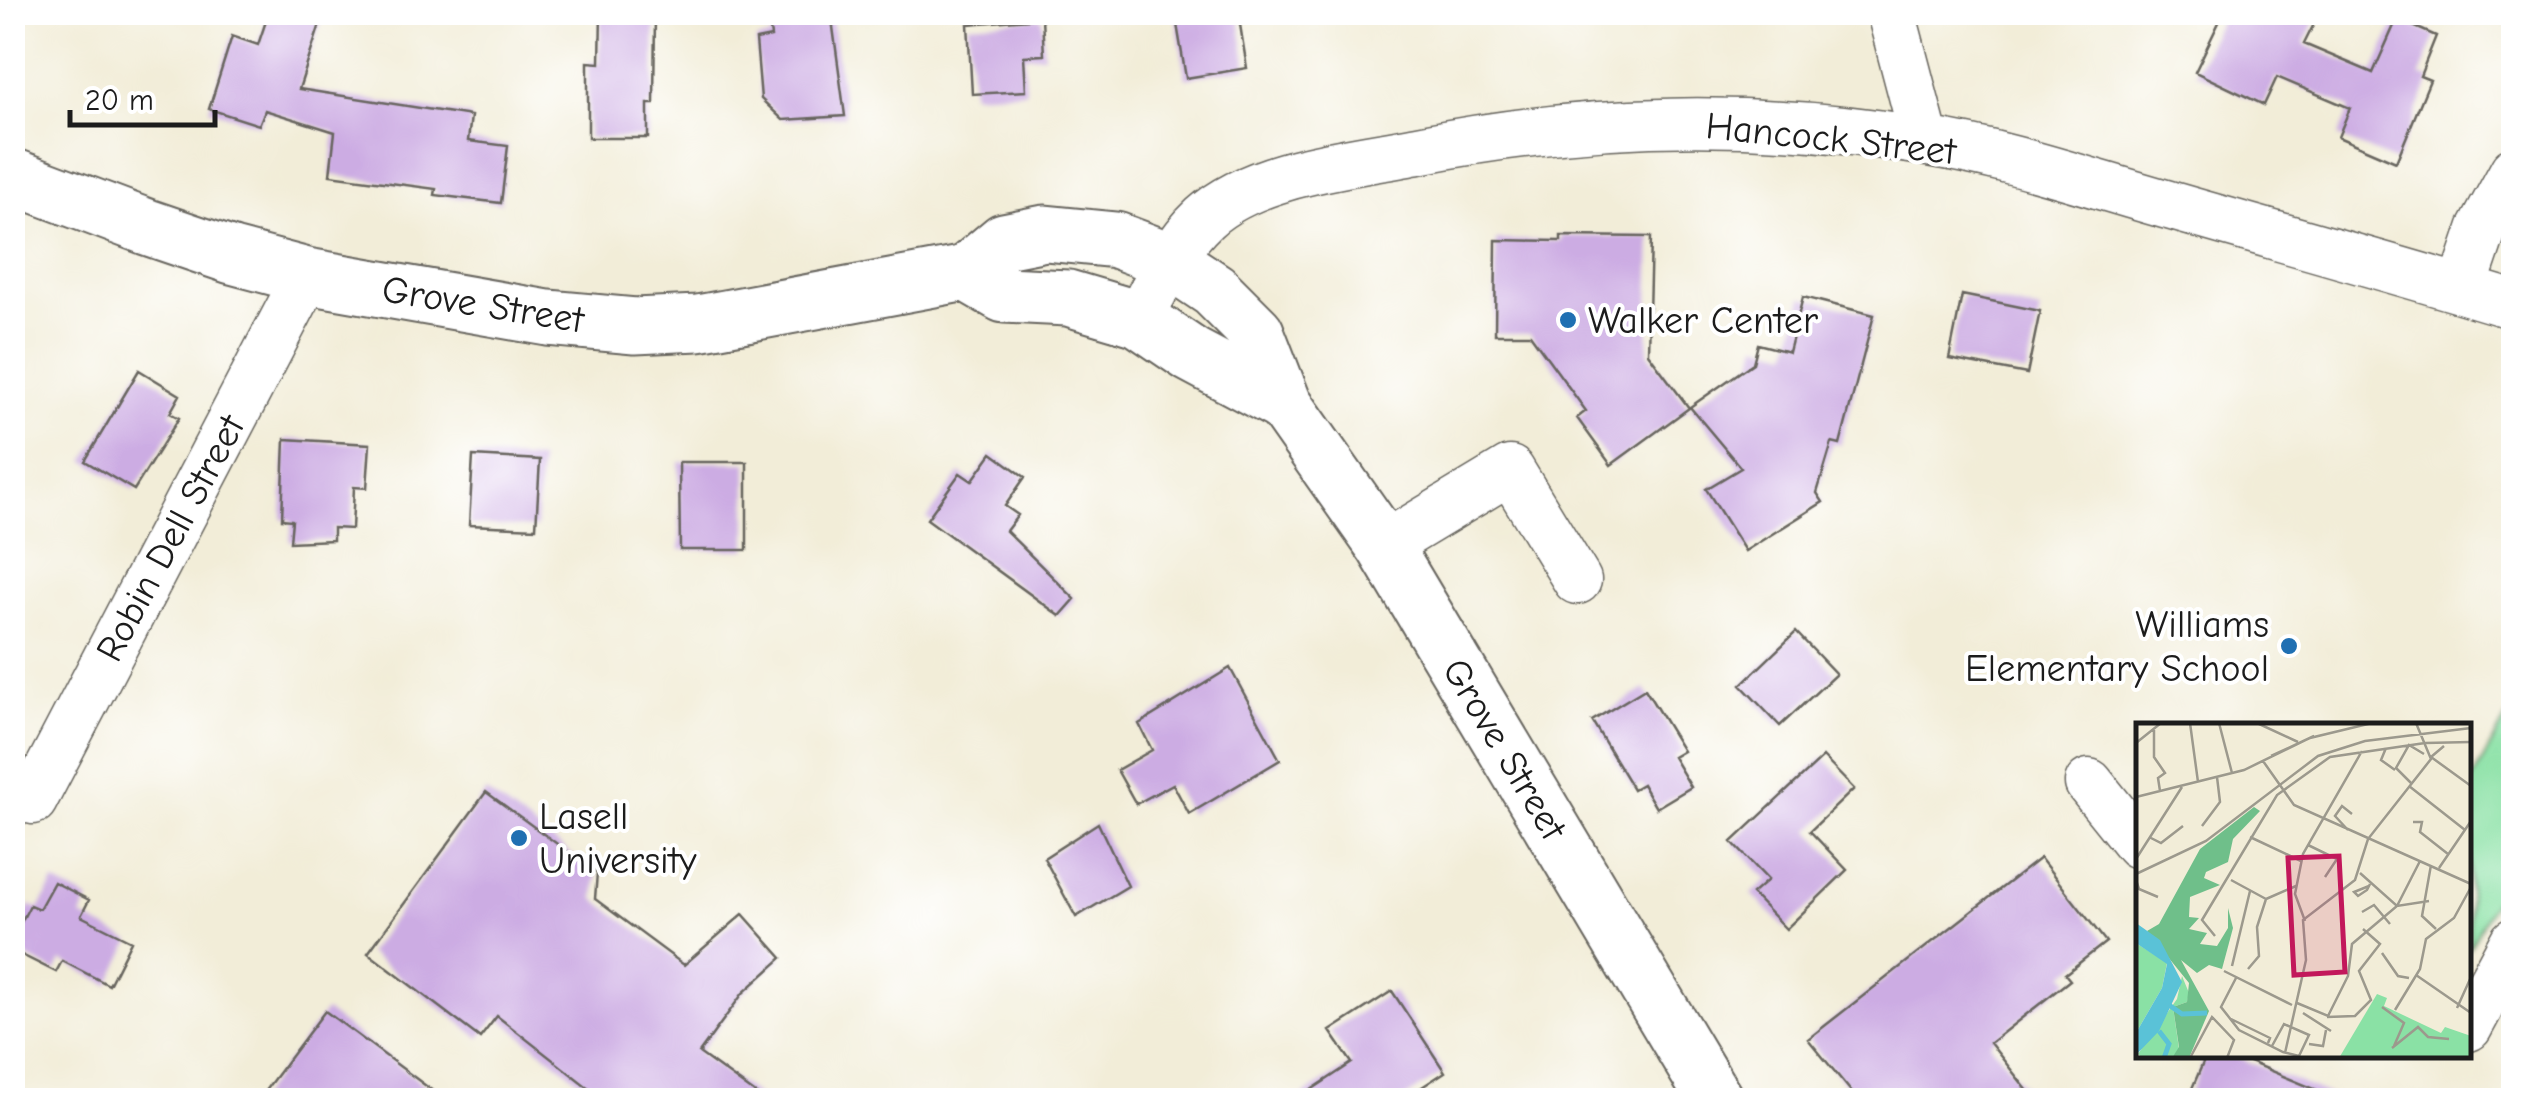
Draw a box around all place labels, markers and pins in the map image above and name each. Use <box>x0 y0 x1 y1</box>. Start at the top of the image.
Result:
place label: Walker Center <box>1588 299 1818 343</box>
marker: Walker Center <box>1557 309 1579 331</box>
place label: Williams Elementary School <box>1965 603 2269 691</box>
marker: Williams Elementary School <box>2278 635 2300 657</box>
place label: Lasell University <box>539 795 696 883</box>
marker: Lasell University <box>508 827 530 849</box>

